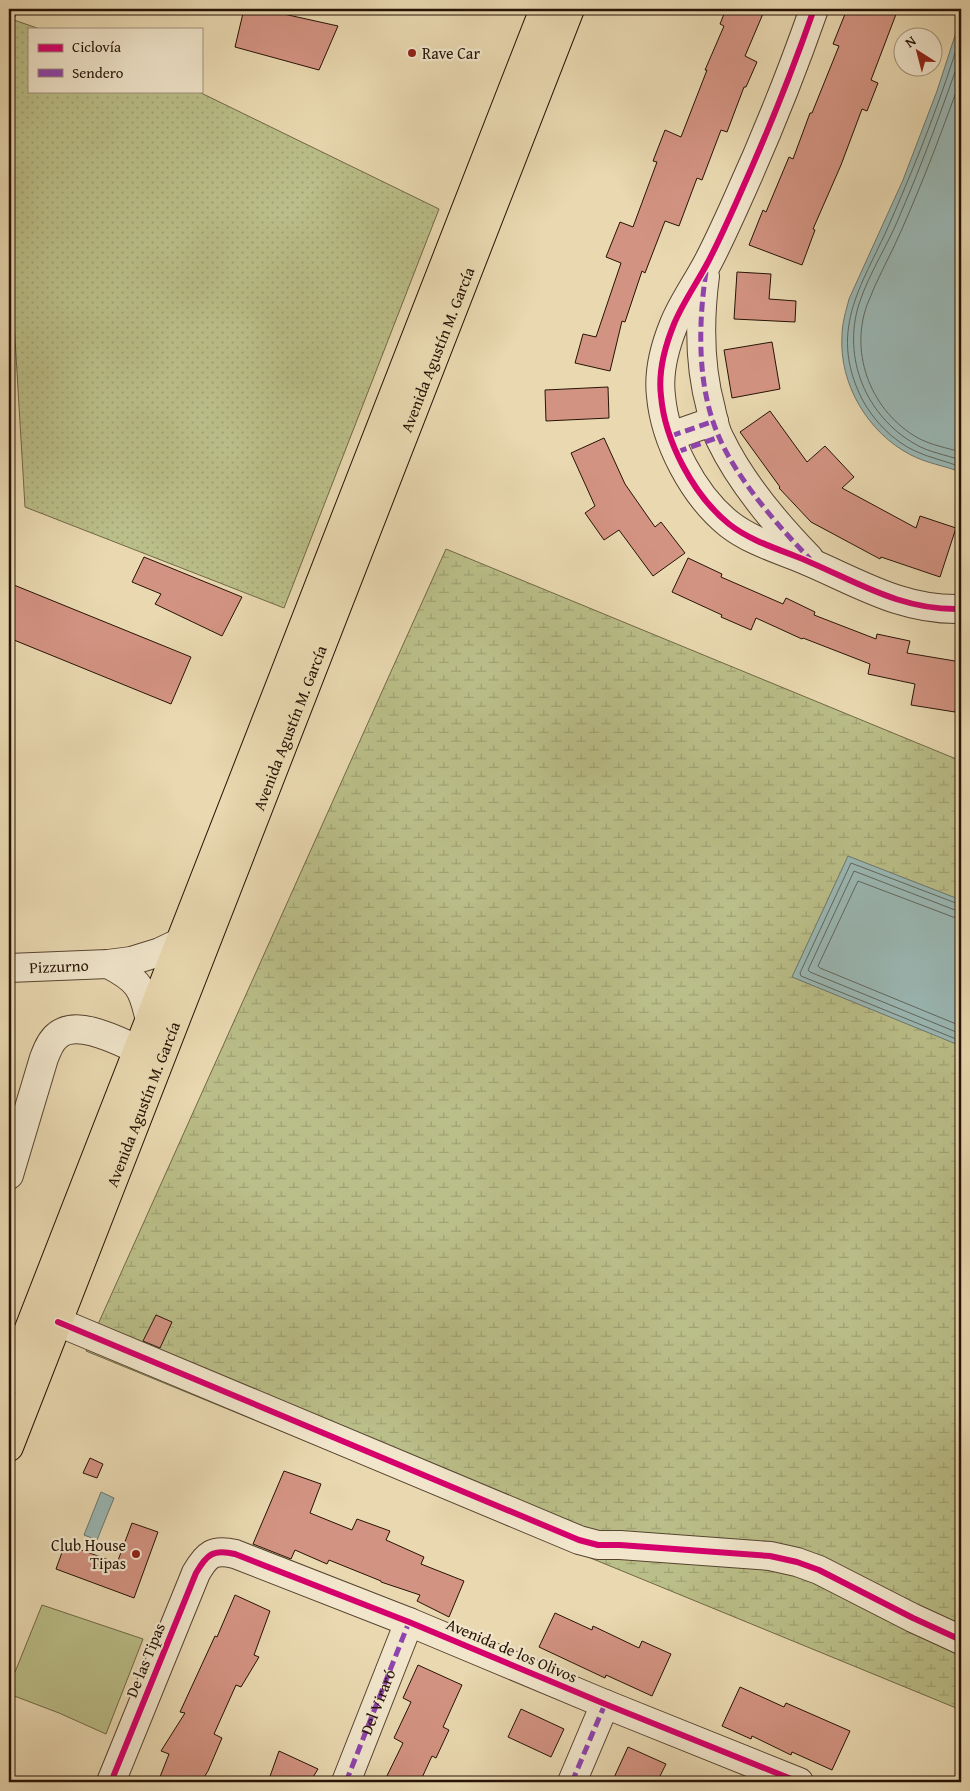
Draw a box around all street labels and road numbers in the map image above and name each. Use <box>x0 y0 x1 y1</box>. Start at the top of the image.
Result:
street label: Avenida Agustín M. García <box>394 263 480 436</box>
street label: Avenida Agustín M. García <box>246 641 333 814</box>
street label: Pizzurno <box>29 953 89 979</box>
street label: Avenida Agustín M. García <box>100 1018 186 1190</box>
street label: Avenida de los Olivos <box>443 1612 581 1688</box>
street label: De las Tipas <box>119 1619 171 1701</box>
street label: Del Viraró <box>354 1665 401 1738</box>

